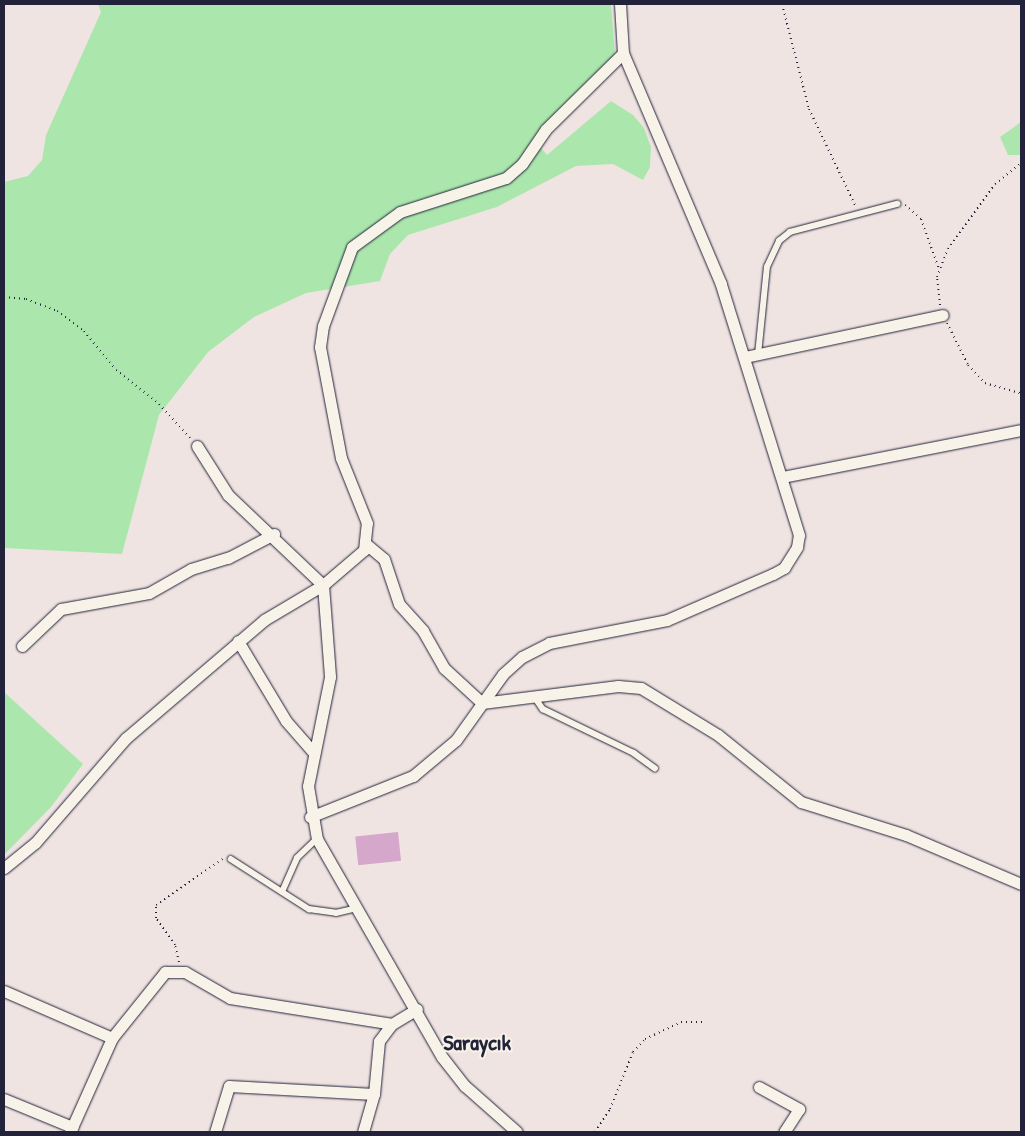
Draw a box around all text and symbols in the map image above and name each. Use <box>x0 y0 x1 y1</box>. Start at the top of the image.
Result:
district label: Saraycık <box>443 1030 511 1056</box>

